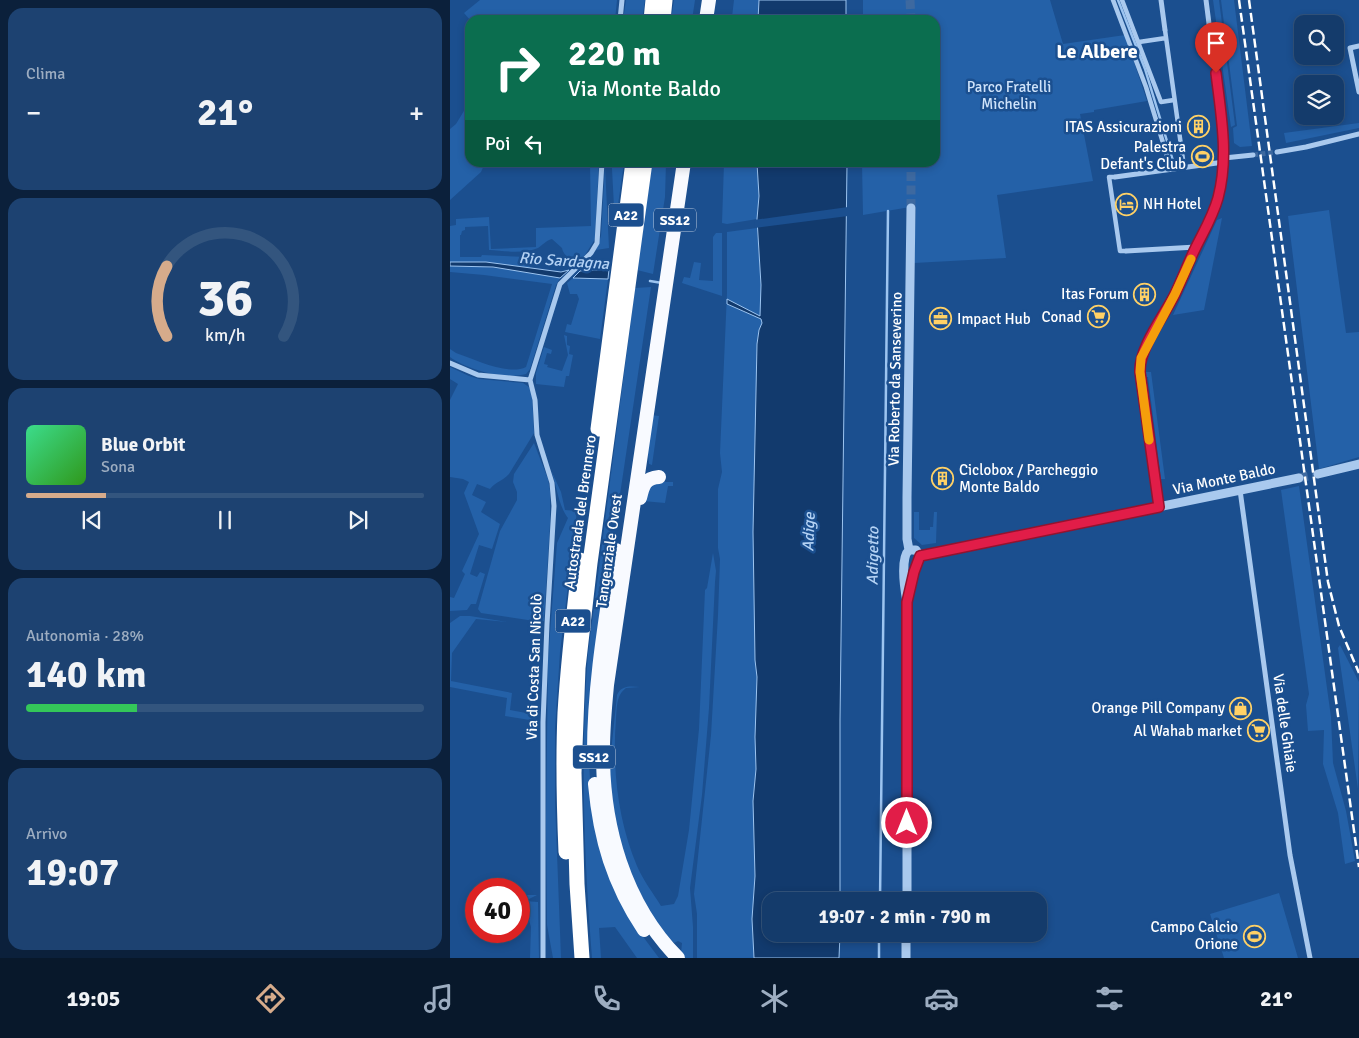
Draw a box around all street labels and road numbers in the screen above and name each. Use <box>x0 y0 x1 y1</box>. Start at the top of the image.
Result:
road number: A22 <box>608 204 644 226</box>
road number: SS12 <box>654 208 696 232</box>
street label: Via Roberto da Sanseverino <box>884 291 906 466</box>
street label: Autostrada del Brennero <box>560 434 600 590</box>
street label: Via Monte Baldo <box>1171 459 1277 499</box>
street label: Tangenziale Ovest <box>592 493 626 609</box>
street label: Via di Costa San Nicolò <box>522 593 546 741</box>
road number: A22 <box>556 610 590 632</box>
street label: Via delle Ghiaie <box>1269 673 1301 773</box>
road number: SS12 <box>573 746 615 769</box>

